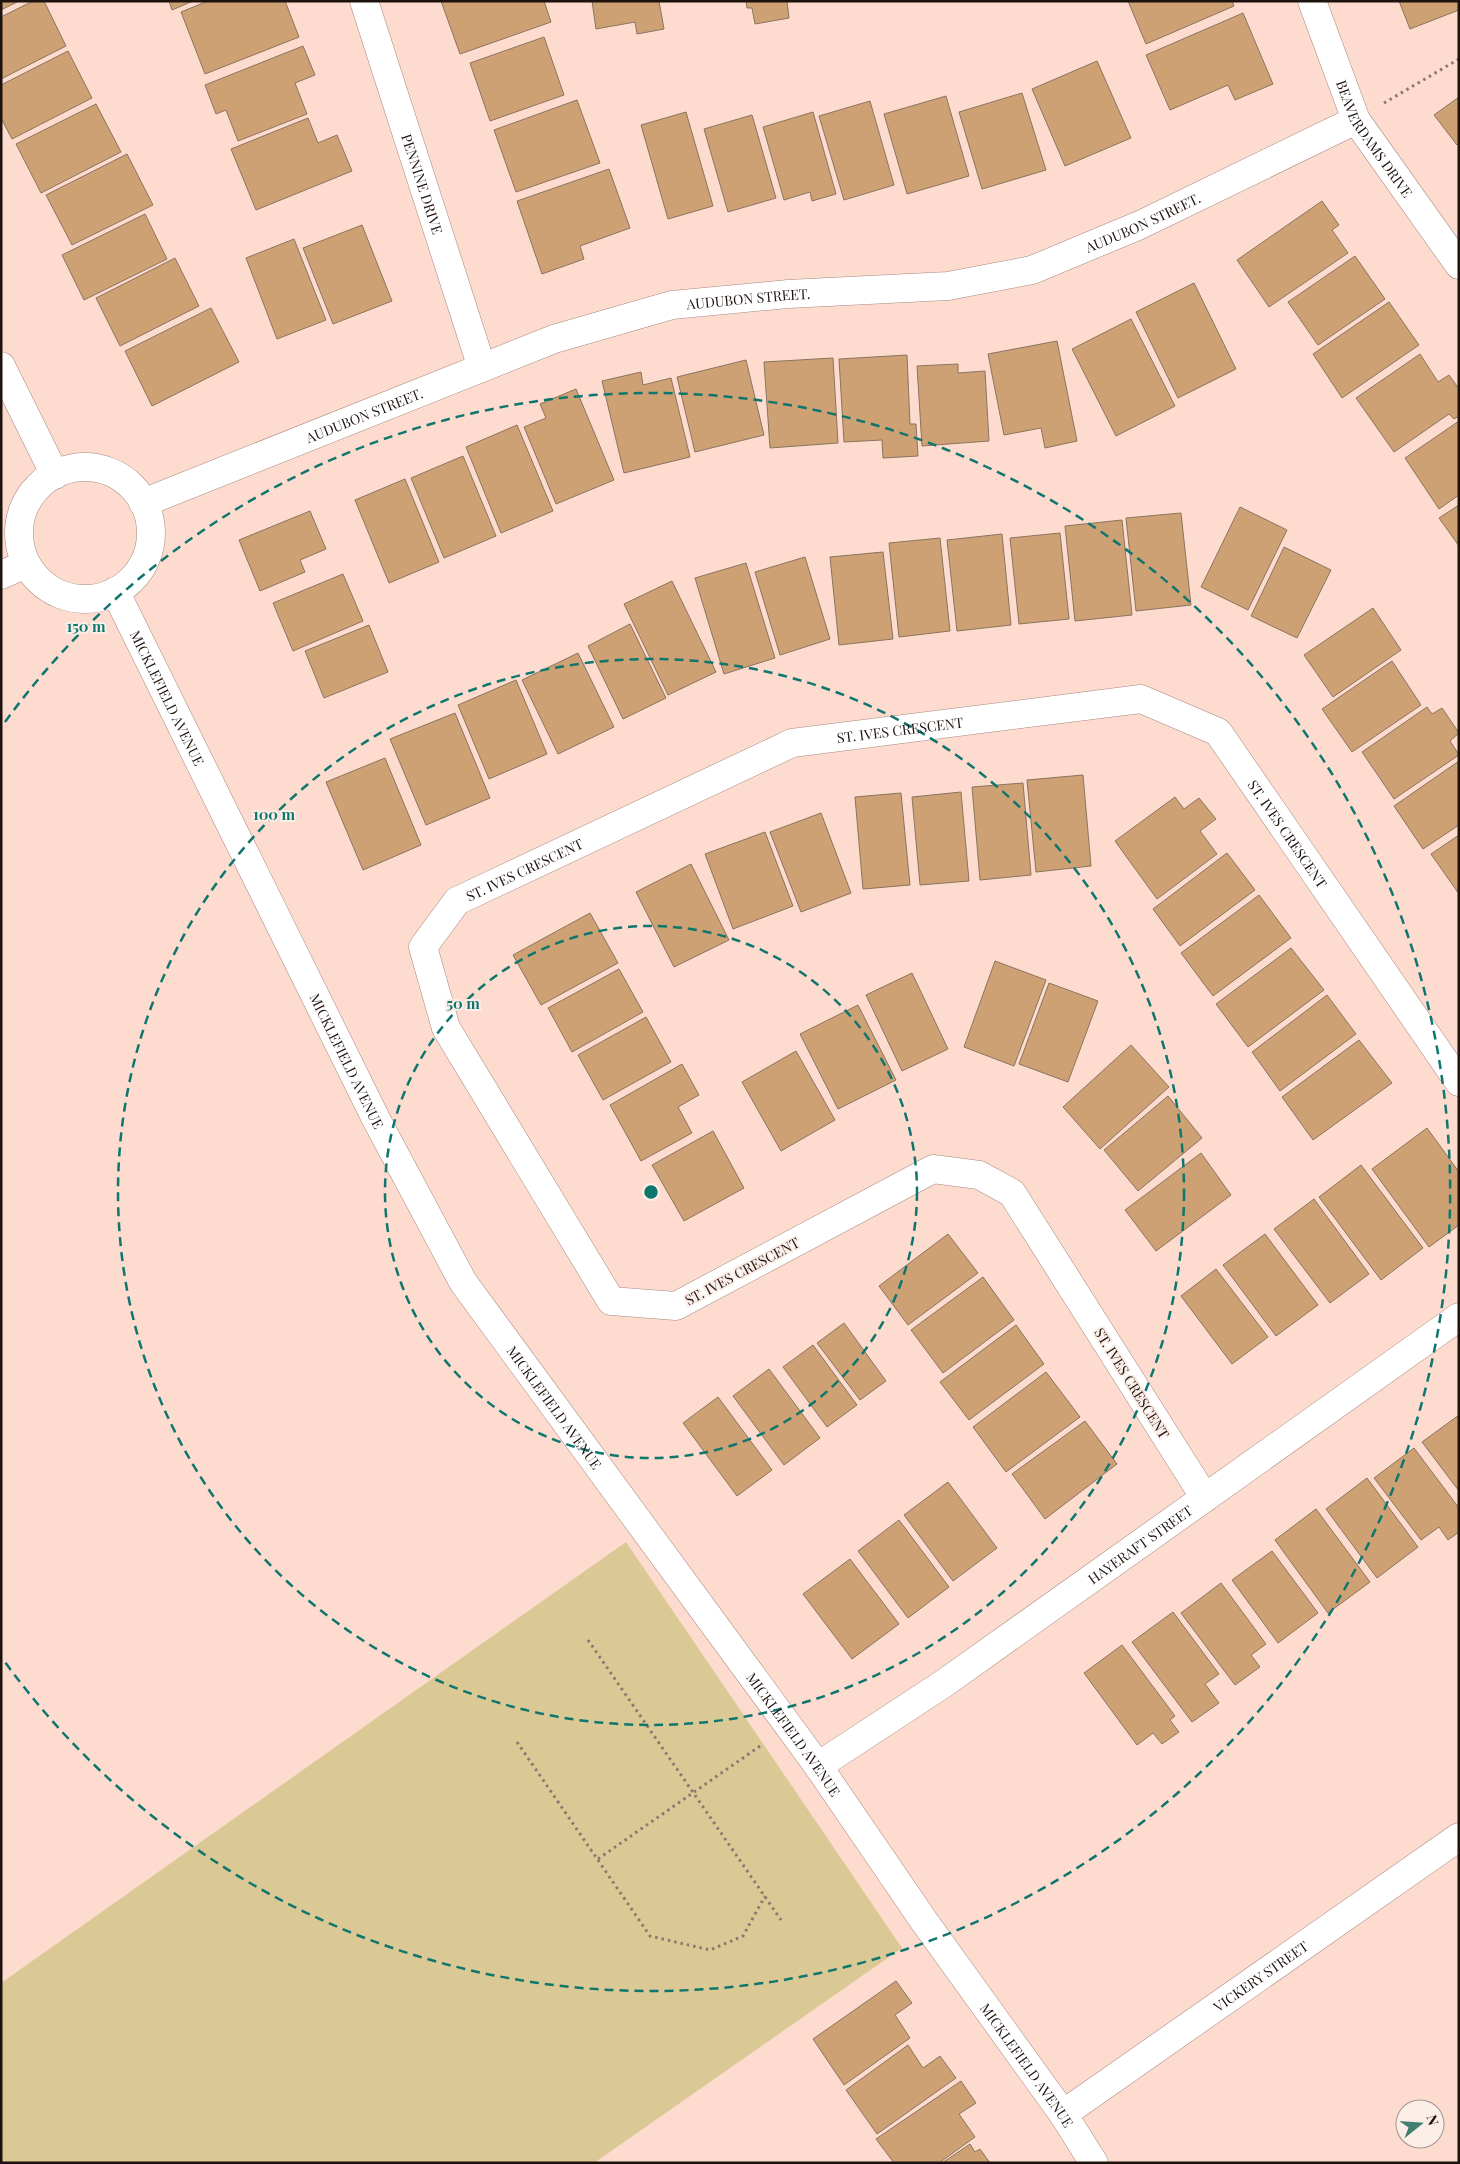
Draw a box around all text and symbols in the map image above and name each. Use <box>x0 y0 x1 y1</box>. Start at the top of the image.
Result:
street label: BEAVERDAMS DRIVE <box>1332 77 1417 201</box>
street label: PENNINE DRIVE <box>398 131 448 236</box>
street label: AUDUBON STREET. <box>1081 188 1203 257</box>
street label: AUDUBON STREET. <box>685 283 811 313</box>
street label: AUDUBON STREET. <box>302 383 425 447</box>
text: 150 m <box>66 616 106 636</box>
street label: MICKLEFIELD AVENUE <box>126 627 209 768</box>
street label: ST. IVES CRESCENT <box>836 712 965 747</box>
street label: ST. IVES CRESCENT <box>1244 776 1332 892</box>
text: 100 m <box>253 804 296 824</box>
street label: ST. IVES CRESCENT <box>463 833 586 905</box>
street label: MICKLEFIELD AVENUE <box>306 990 389 1132</box>
text: 50 m <box>446 993 480 1013</box>
centre of rings <box>642 1183 660 1201</box>
street label: ST. IVES CRESCENT <box>681 1233 803 1309</box>
street label: ST. IVES CRESCENT <box>1090 1324 1174 1442</box>
street label: MICKLEFIELD AVENUE <box>503 1342 606 1473</box>
street label: HAYERAFT STREET <box>1084 1500 1196 1588</box>
street label: MICKLEFIELD AVENUE <box>743 1668 845 1800</box>
street label: VICKERY STREET <box>1208 1936 1312 2016</box>
street label: MICKLEFIELD AVENUE <box>976 1999 1078 2131</box>
north arrow <box>1395 2099 1445 2149</box>
text: N <box>1422 2112 1443 2128</box>

